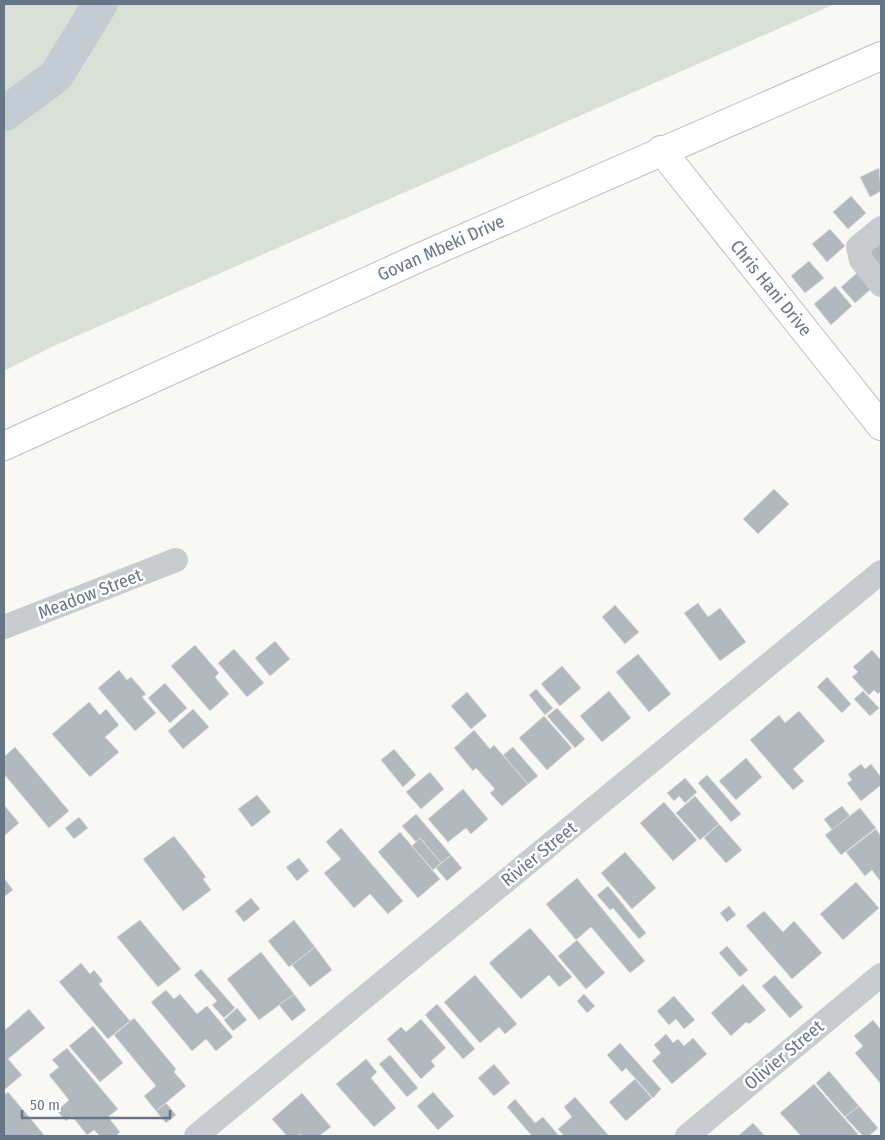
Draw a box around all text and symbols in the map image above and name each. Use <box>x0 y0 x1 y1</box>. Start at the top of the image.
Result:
street label: Govan Mbeki Drive <box>374 210 508 286</box>
street label: Chris Hani Drive <box>726 236 817 341</box>
street label: Meadow Street <box>35 564 145 624</box>
street label: Rivier Street <box>497 817 581 891</box>
street label: Olivier Street <box>740 1015 828 1095</box>
scale bar <box>22 1088 170 1120</box>
text: 50 m <box>30 1096 60 1114</box>

